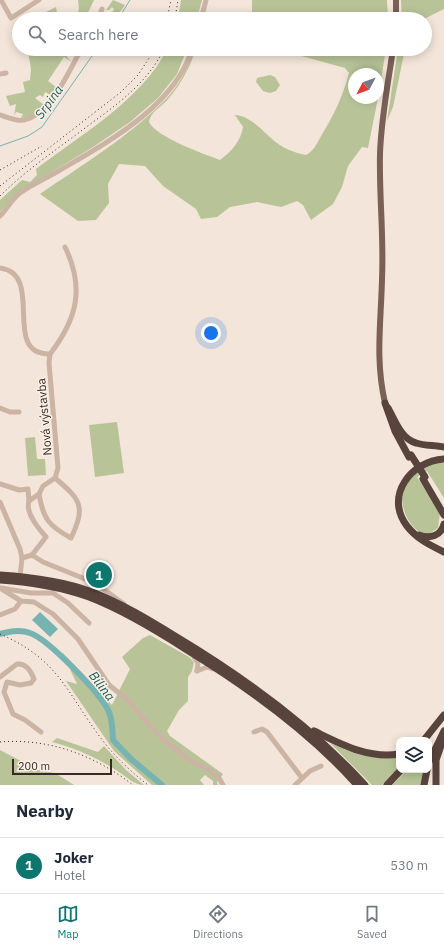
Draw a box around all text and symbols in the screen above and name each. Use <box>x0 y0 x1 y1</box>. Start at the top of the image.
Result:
search box <box>12 12 432 56</box>
icon: search <box>26 23 48 45</box>
text: Search here <box>58 25 138 44</box>
north arrow <box>348 68 384 104</box>
water label: Srpina <box>31 82 67 122</box>
your location <box>201 323 221 343</box>
street label: Nová výstavba <box>33 377 55 456</box>
pin: 1 <box>86 560 112 590</box>
water label: Bílina <box>85 668 119 704</box>
map controls <box>396 737 432 773</box>
button: layers <box>396 737 432 773</box>
scale bar <box>12 757 112 776</box>
text: 200 m <box>18 759 50 773</box>
text: Nearby <box>16 800 74 822</box>
text: Joker <box>54 848 94 867</box>
text: 1 <box>25 857 33 874</box>
text: 530 m <box>390 857 428 874</box>
text: Hotel <box>54 867 86 884</box>
tab: Map <box>57 903 79 941</box>
tab: Directions <box>193 903 243 941</box>
tab: Saved <box>357 903 387 941</box>

